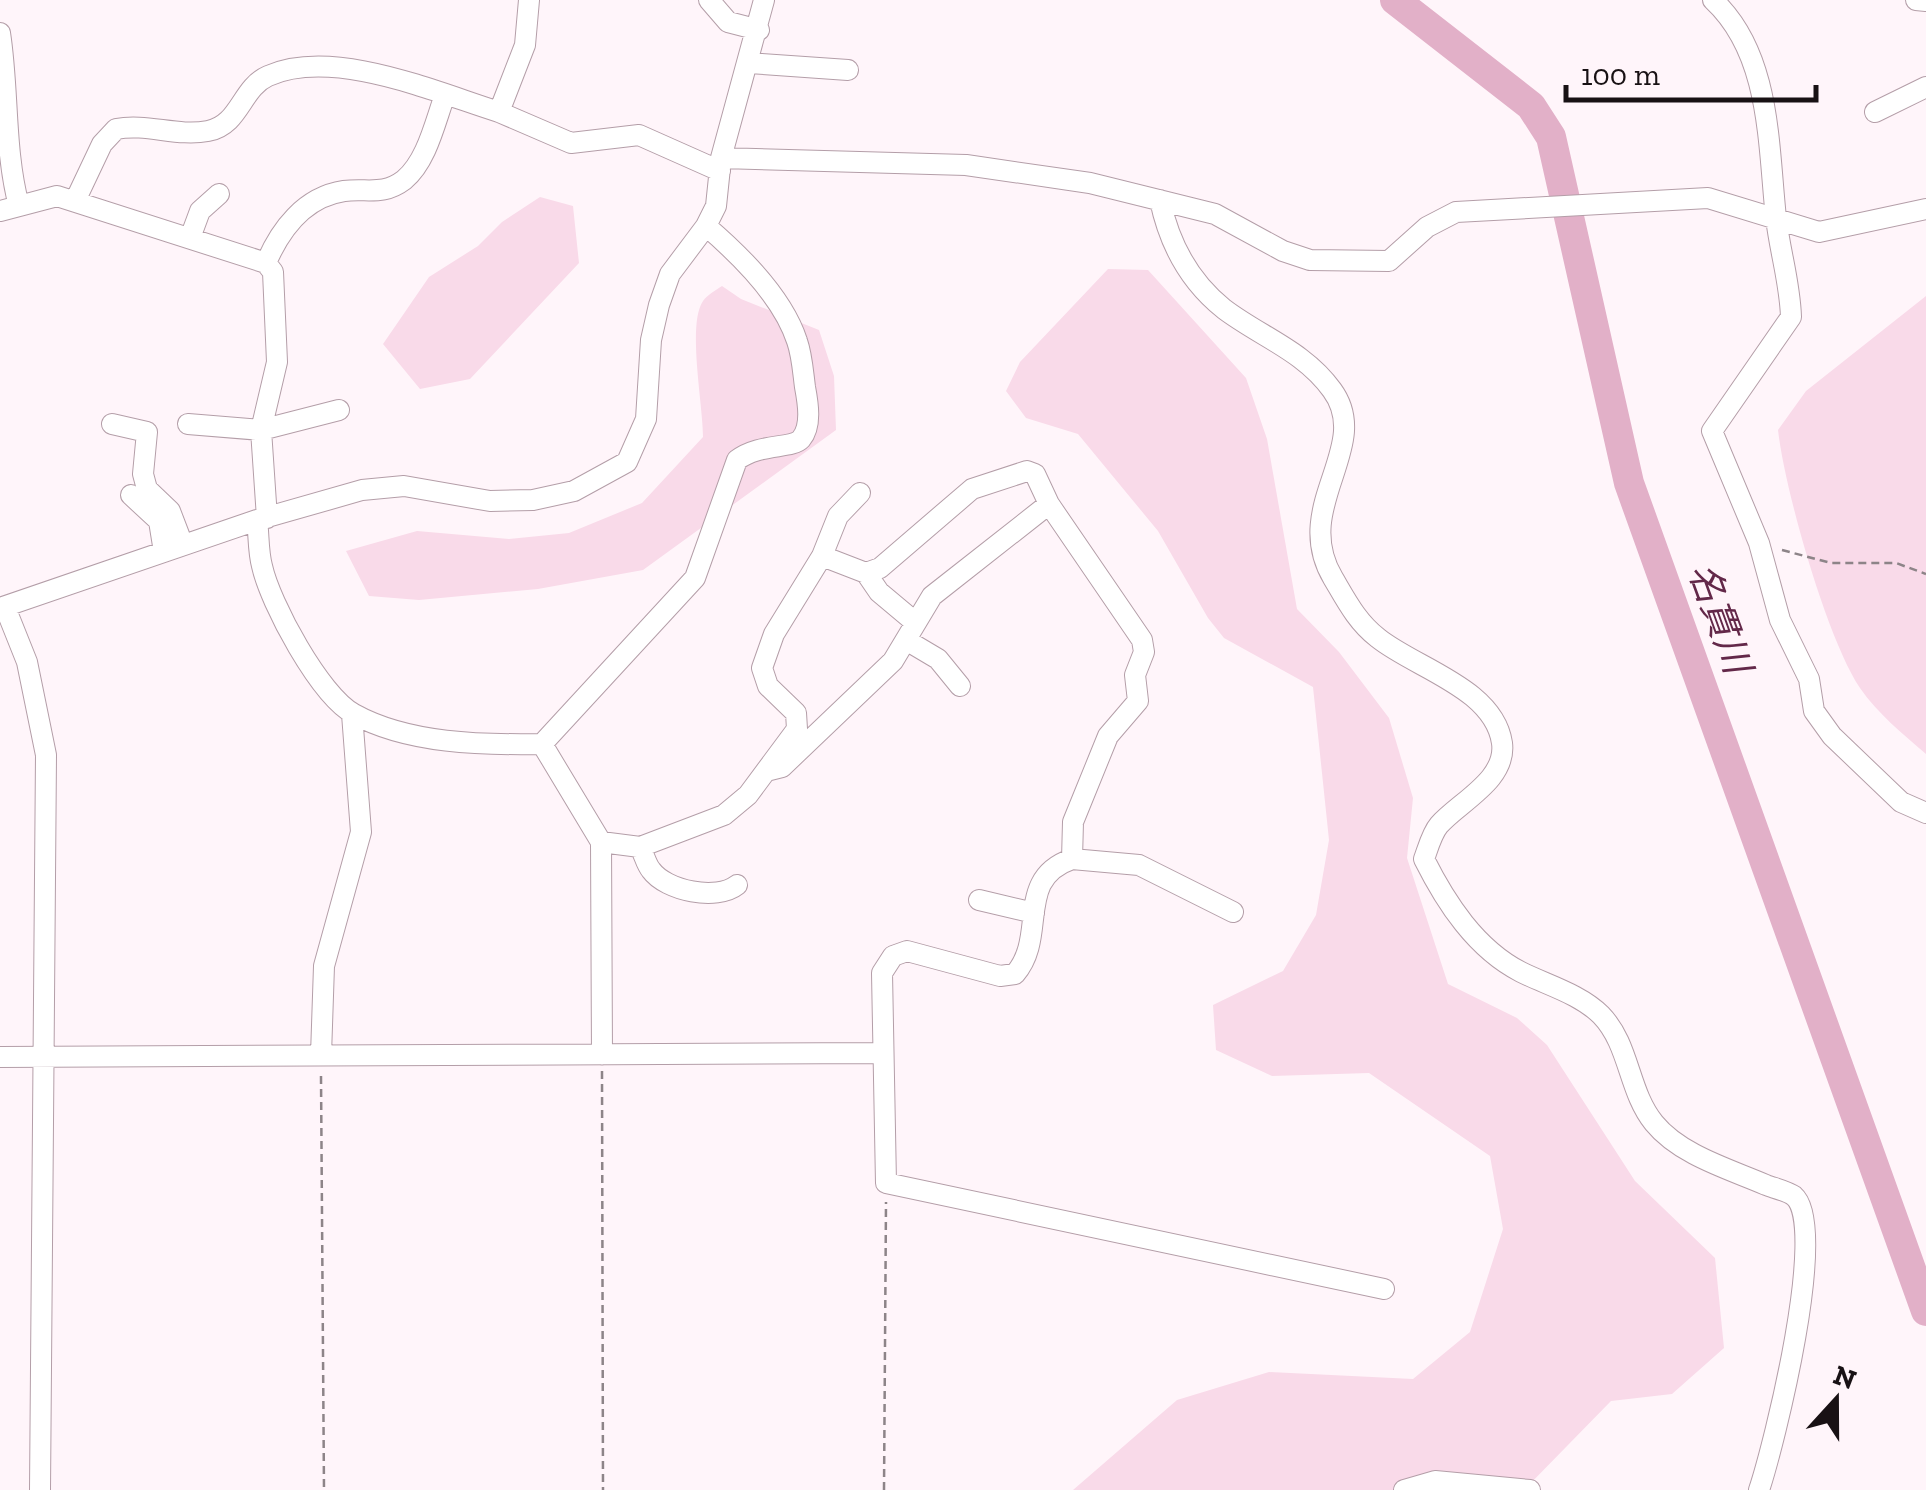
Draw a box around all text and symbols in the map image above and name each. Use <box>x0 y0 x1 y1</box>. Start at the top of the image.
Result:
scale bar <box>1566 40 1816 102</box>
text: 100 m <box>1581 57 1660 93</box>
water label: 名貫川 <box>1679 557 1762 683</box>
north arrow <box>1786 1350 1886 1450</box>
text: N <box>1829 1358 1861 1396</box>

